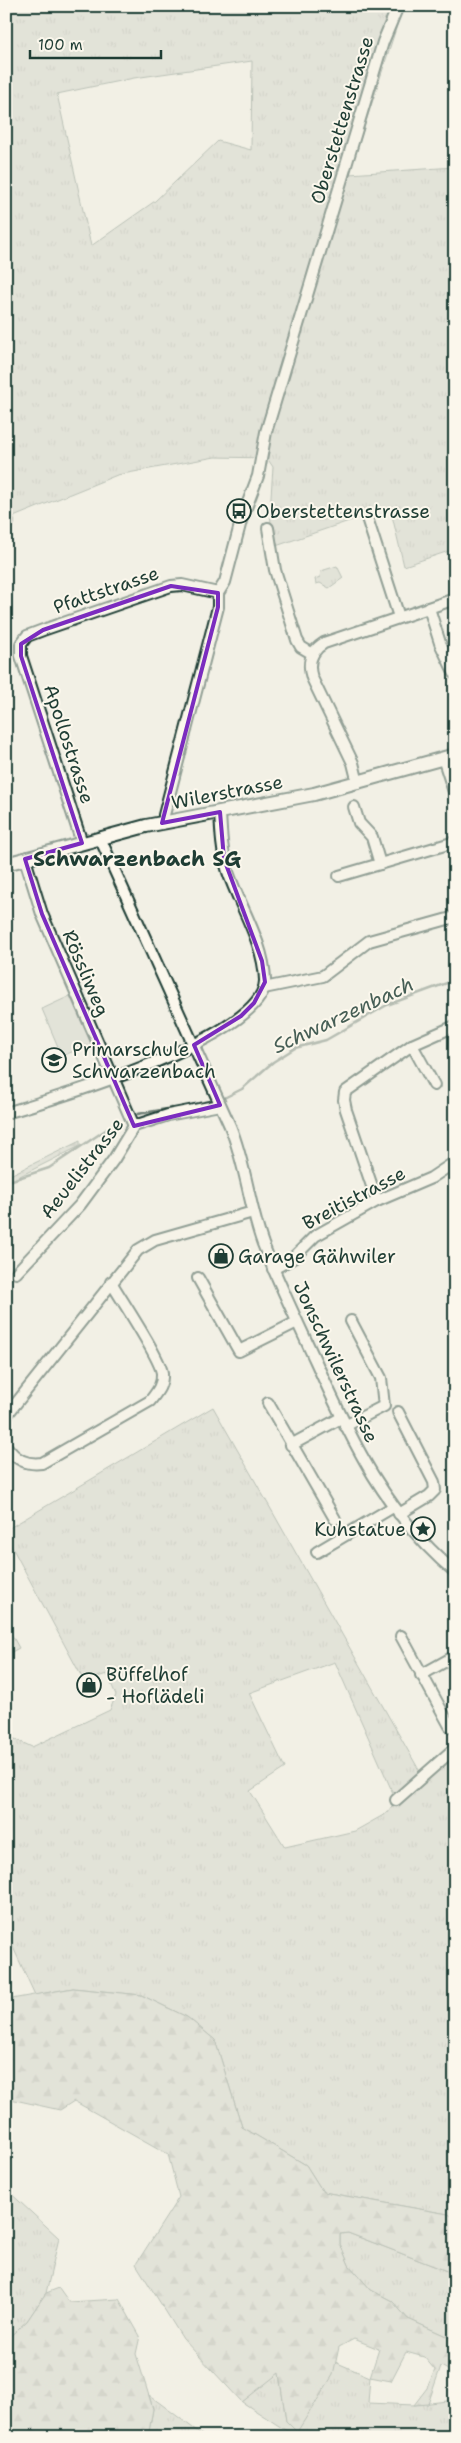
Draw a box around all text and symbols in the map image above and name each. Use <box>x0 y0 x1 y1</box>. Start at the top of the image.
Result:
scale bar <box>30 28 161 60</box>
street label: Oberstettenstrasse <box>305 33 379 207</box>
text: 100 m <box>38 35 83 55</box>
bus stop icon: Oberstettenstrasse <box>226 498 252 524</box>
place label: Oberstettenstrasse <box>256 499 430 524</box>
street label: Pfattstrasse <box>50 560 162 620</box>
street label: Apollostrasse <box>38 681 100 807</box>
street label: Wilerstrasse <box>169 769 285 815</box>
district label: Schwarzenbach SG <box>33 845 241 873</box>
street label: Rössliweg <box>57 926 115 1020</box>
water label: Schwarzenbach <box>268 971 418 1059</box>
place label: Primarschule Schwarzenbach <box>72 1037 216 1084</box>
school or university icon: Primarschule Schwarzenbach <box>41 1047 67 1073</box>
street label: Aeuelistrasse <box>35 1112 129 1224</box>
street label: Breitistrasse <box>298 1160 410 1236</box>
shop icon: Garage Gähwiler <box>208 1243 234 1269</box>
place label: Garage Gähwiler <box>238 1244 396 1269</box>
street label: Jonschwilerstrasse <box>288 1277 384 1447</box>
place icon: Kuhstatue <box>410 1516 436 1542</box>
place label: Kuhstatue <box>314 1517 406 1542</box>
place label: Büffelhof - Hoflädeli <box>106 1662 205 1709</box>
shop icon: Büffelhof - Hoflädeli <box>76 1672 102 1698</box>

